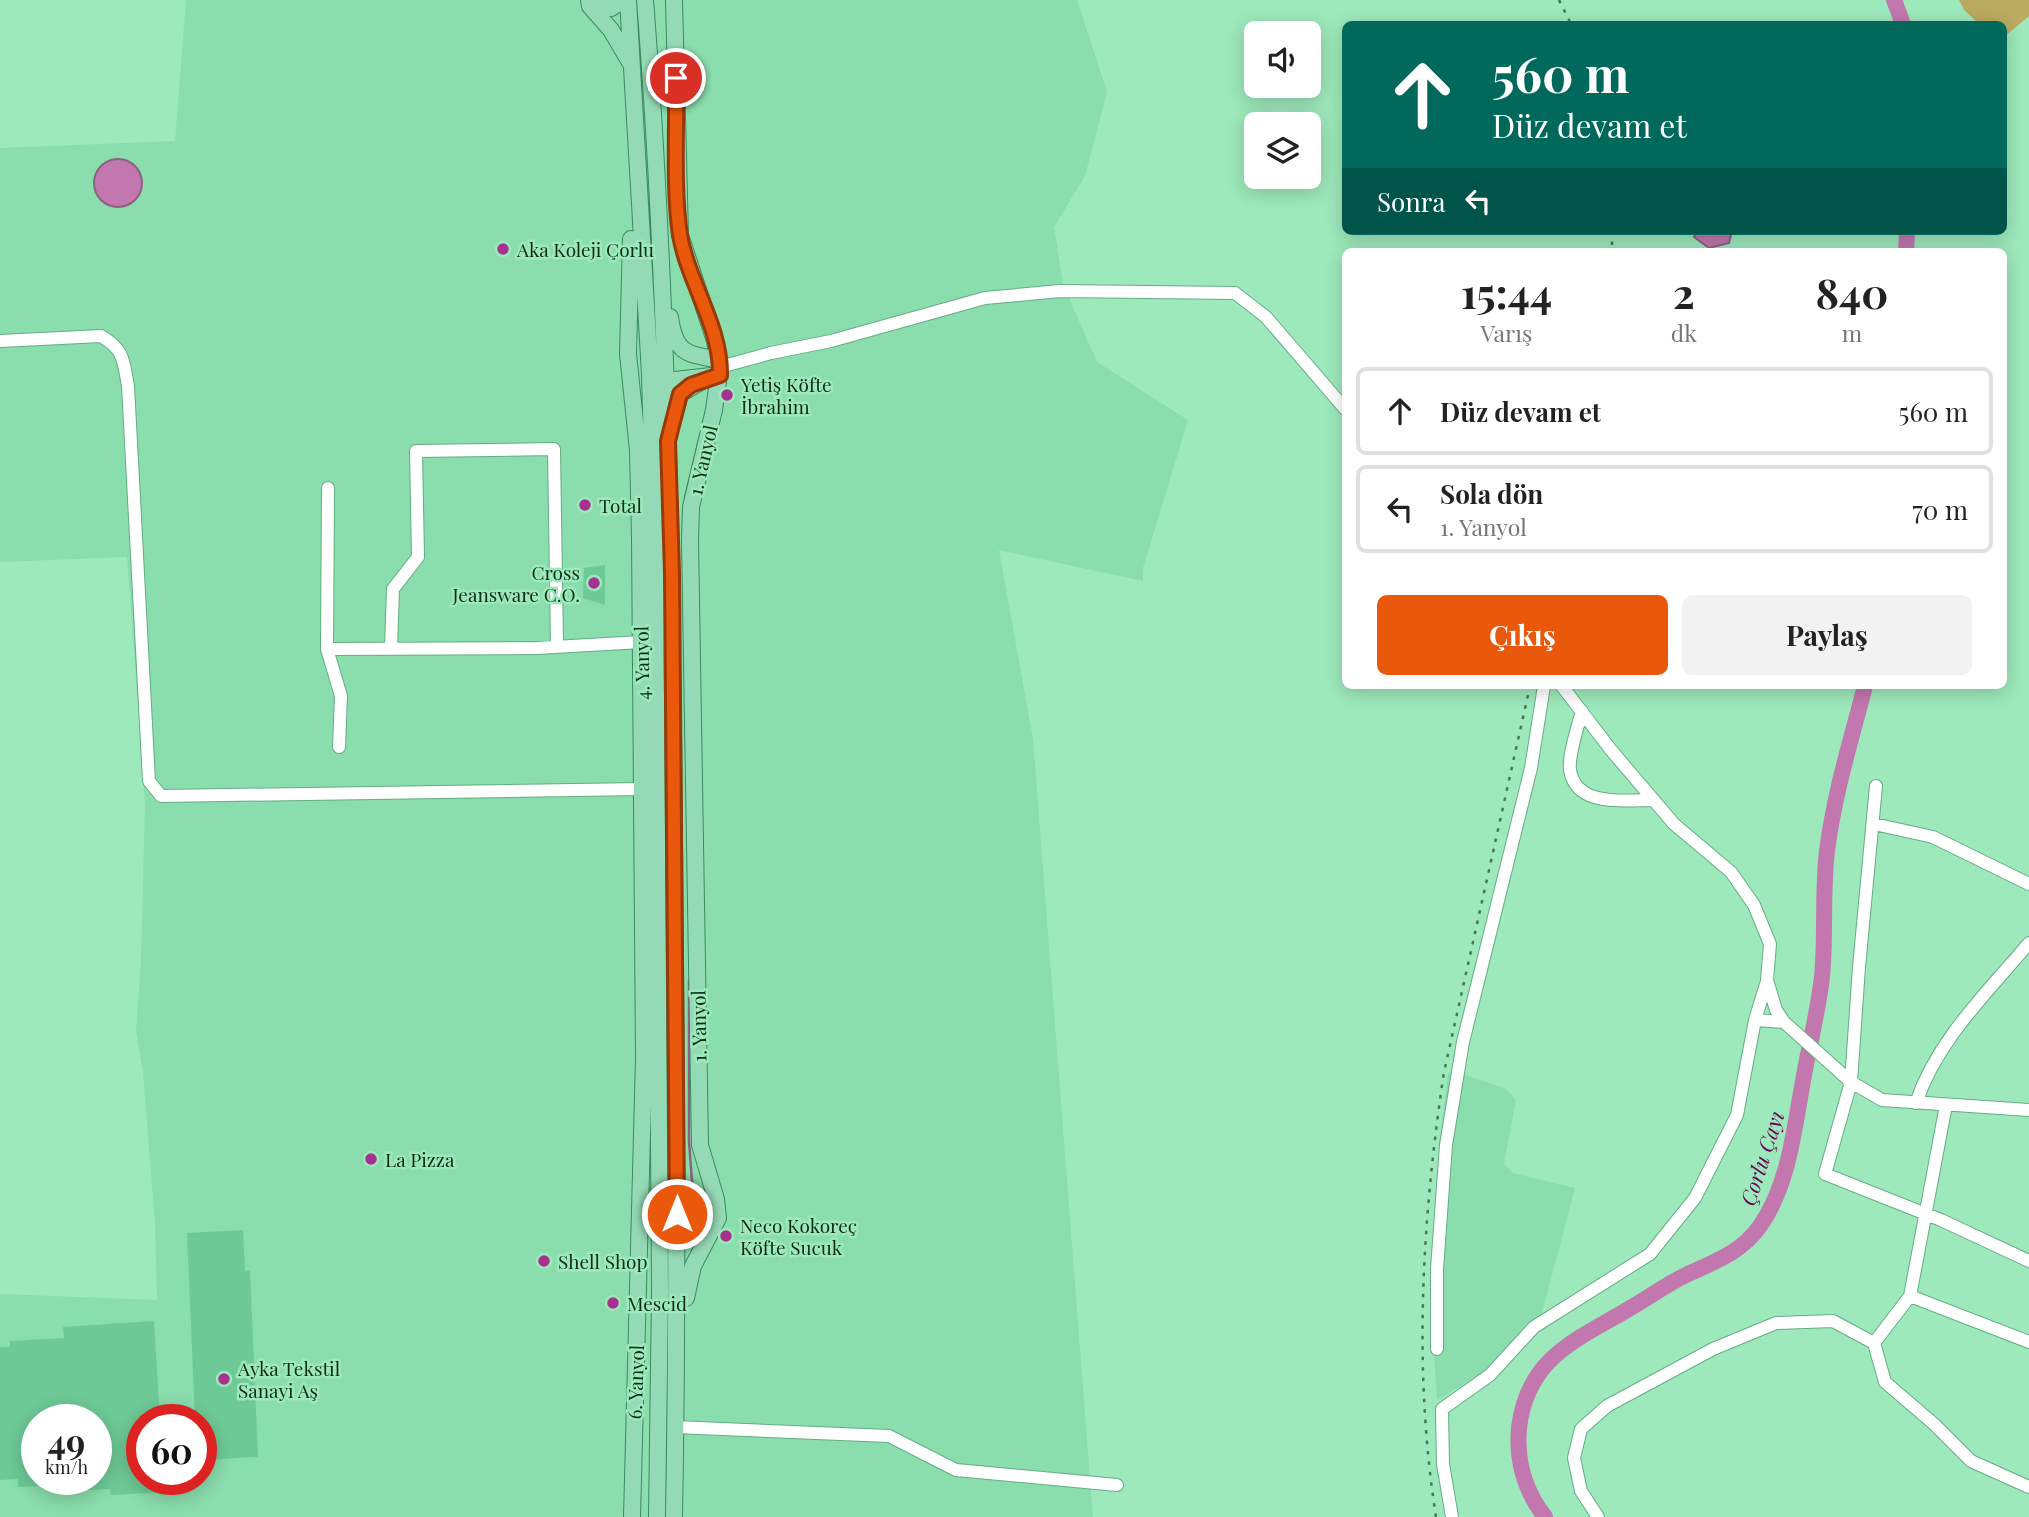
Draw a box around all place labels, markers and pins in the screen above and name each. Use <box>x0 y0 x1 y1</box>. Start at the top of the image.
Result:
pin <box>646 48 706 108</box>
place label: Aka Koleji Çorlu <box>516 236 654 262</box>
marker: Aka Koleji Çorlu <box>495 241 511 257</box>
place label: Yetiş Köfte İbrahim <box>740 371 832 419</box>
marker: Yetiş Köfte İbrahim <box>719 387 735 403</box>
place label: Total <box>599 492 643 518</box>
marker: Total <box>577 497 593 513</box>
place label: Cross Jeansware C.O. <box>452 559 580 607</box>
marker: Cross Jeansware C.O. <box>586 575 602 591</box>
place label: La Pizza <box>385 1146 455 1172</box>
marker: La Pizza <box>363 1151 379 1167</box>
place label: Neco Kokoreç Köfte Sucuk <box>740 1212 857 1260</box>
marker: Neco Kokoreç Köfte Sucuk <box>718 1228 734 1244</box>
place label: Shell Shop <box>558 1248 648 1274</box>
marker: Shell Shop <box>536 1253 552 1269</box>
place label: Mescid <box>627 1290 687 1316</box>
marker: Mescid <box>605 1295 621 1311</box>
place label: Ayka Tekstil Sanayi Aş <box>237 1355 341 1403</box>
marker: Ayka Tekstil Sanayi Aş <box>216 1371 232 1387</box>

